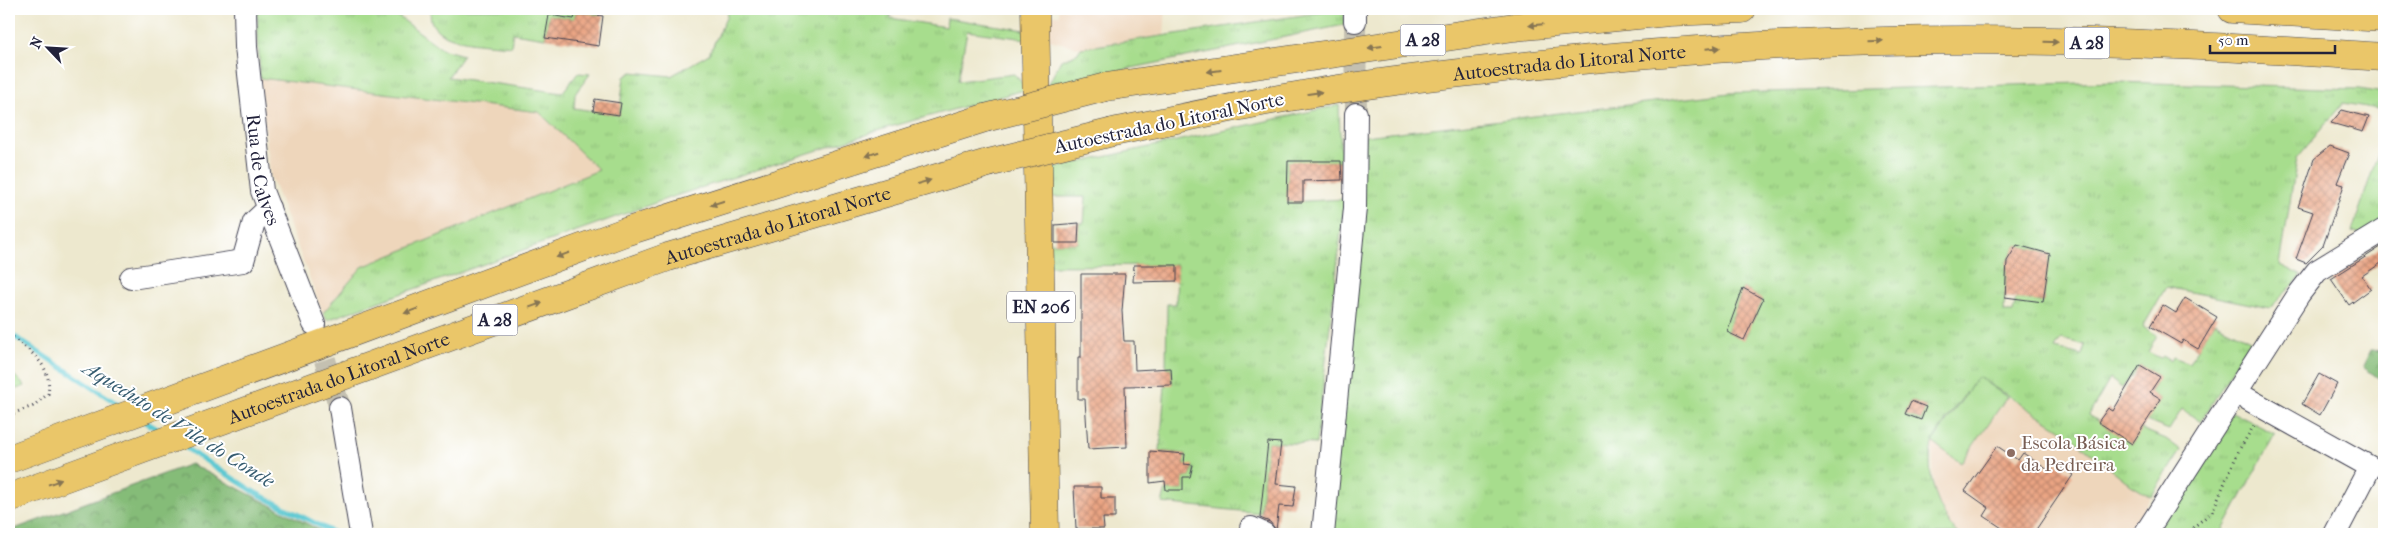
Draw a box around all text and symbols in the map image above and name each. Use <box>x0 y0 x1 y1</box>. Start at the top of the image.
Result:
one-way arrow <box>1528 21 1544 29</box>
north arrow <box>22 22 72 72</box>
scale bar <box>2210 22 2336 54</box>
road number: A 28 <box>1400 24 1446 56</box>
road number: A 28 <box>2064 28 2110 58</box>
text: 50 m <box>2218 31 2249 49</box>
text: N <box>27 34 47 51</box>
one-way arrow <box>1868 37 1884 45</box>
one-way arrow <box>2043 38 2059 46</box>
street label: Autoestrada do Litoral Norte <box>1451 41 1687 86</box>
one-way arrow <box>1367 44 1383 52</box>
one-way arrow <box>1705 44 1721 52</box>
one-way arrow <box>1206 68 1222 76</box>
street label: Autoestrada do Litoral Norte <box>1052 88 1286 158</box>
one-way arrow <box>1308 89 1324 97</box>
street label: Rua de Calves <box>242 113 284 229</box>
one-way arrow <box>864 150 879 158</box>
one-way arrow <box>916 177 931 185</box>
street label: Autoestrada do Litoral Norte <box>662 182 893 270</box>
one-way arrow <box>709 199 724 207</box>
one-way arrow <box>555 251 570 259</box>
road number: EN 206 <box>1007 292 1075 322</box>
one-way arrow <box>529 301 544 309</box>
road number: A 28 <box>472 304 518 336</box>
one-way arrow <box>403 308 418 315</box>
street label: Autoestrada do Litoral Norte <box>224 328 453 429</box>
water label: Aqueduto de Vila do Conde <box>77 355 279 493</box>
place label: Escola Básica da Pedreira <box>2021 432 2127 476</box>
marker: Escola Básica da Pedreira <box>2005 447 2017 459</box>
one-way arrow <box>47 478 62 485</box>

